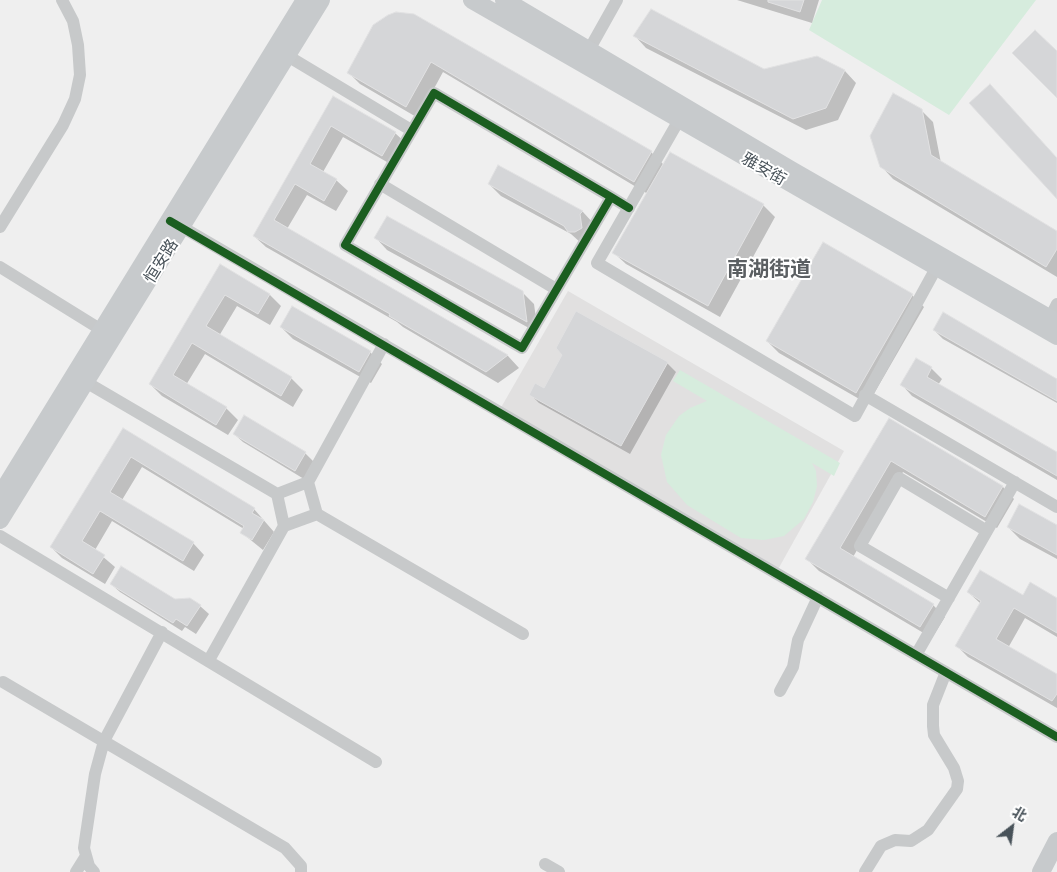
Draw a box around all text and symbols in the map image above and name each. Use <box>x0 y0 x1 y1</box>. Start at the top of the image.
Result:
street label: 雅安街 <box>738 149 790 189</box>
street label: 恒安路 <box>140 236 182 286</box>
district label: 南湖街道 <box>727 256 811 282</box>
north arrow <box>987 802 1037 852</box>
text: 北 <box>1009 803 1030 824</box>

